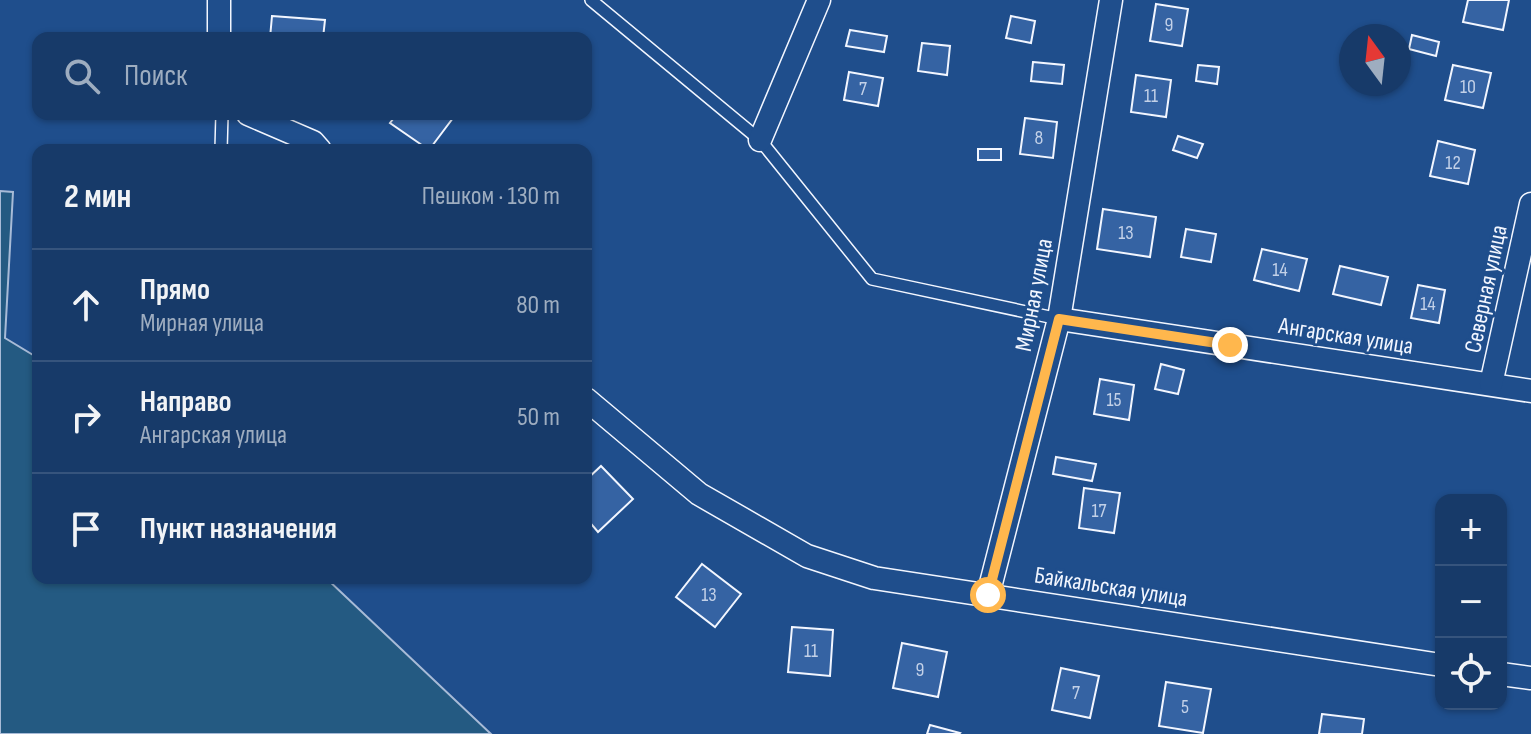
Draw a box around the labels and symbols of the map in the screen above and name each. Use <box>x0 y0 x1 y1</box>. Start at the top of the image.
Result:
house number: 9 <box>1165 13 1173 37</box>
north arrow <box>1339 24 1411 96</box>
house number: 10 <box>1460 75 1476 99</box>
house number: 7 <box>859 77 867 101</box>
house number: 11 <box>1144 84 1158 108</box>
house number: 8 <box>1035 126 1043 150</box>
house number: 12 <box>1445 151 1461 175</box>
house number: 13 <box>1118 221 1134 245</box>
street label: Северная улица <box>1458 222 1514 356</box>
street label: Мирная улица <box>1009 236 1059 354</box>
house number: 14 <box>1272 258 1288 282</box>
house number: 14 <box>1420 292 1436 316</box>
street label: Ангарская улица <box>1276 311 1415 361</box>
route end <box>1212 327 1248 363</box>
house number: 15 <box>1106 388 1122 412</box>
house number: 17 <box>1092 499 1106 523</box>
street label: Байкальская улица <box>1032 561 1190 613</box>
route start <box>970 577 1006 613</box>
house number: 13 <box>701 583 717 607</box>
house number: 11 <box>804 639 818 663</box>
house number: 9 <box>916 658 924 682</box>
house number: 7 <box>1072 681 1080 705</box>
house number: 5 <box>1181 695 1189 719</box>

